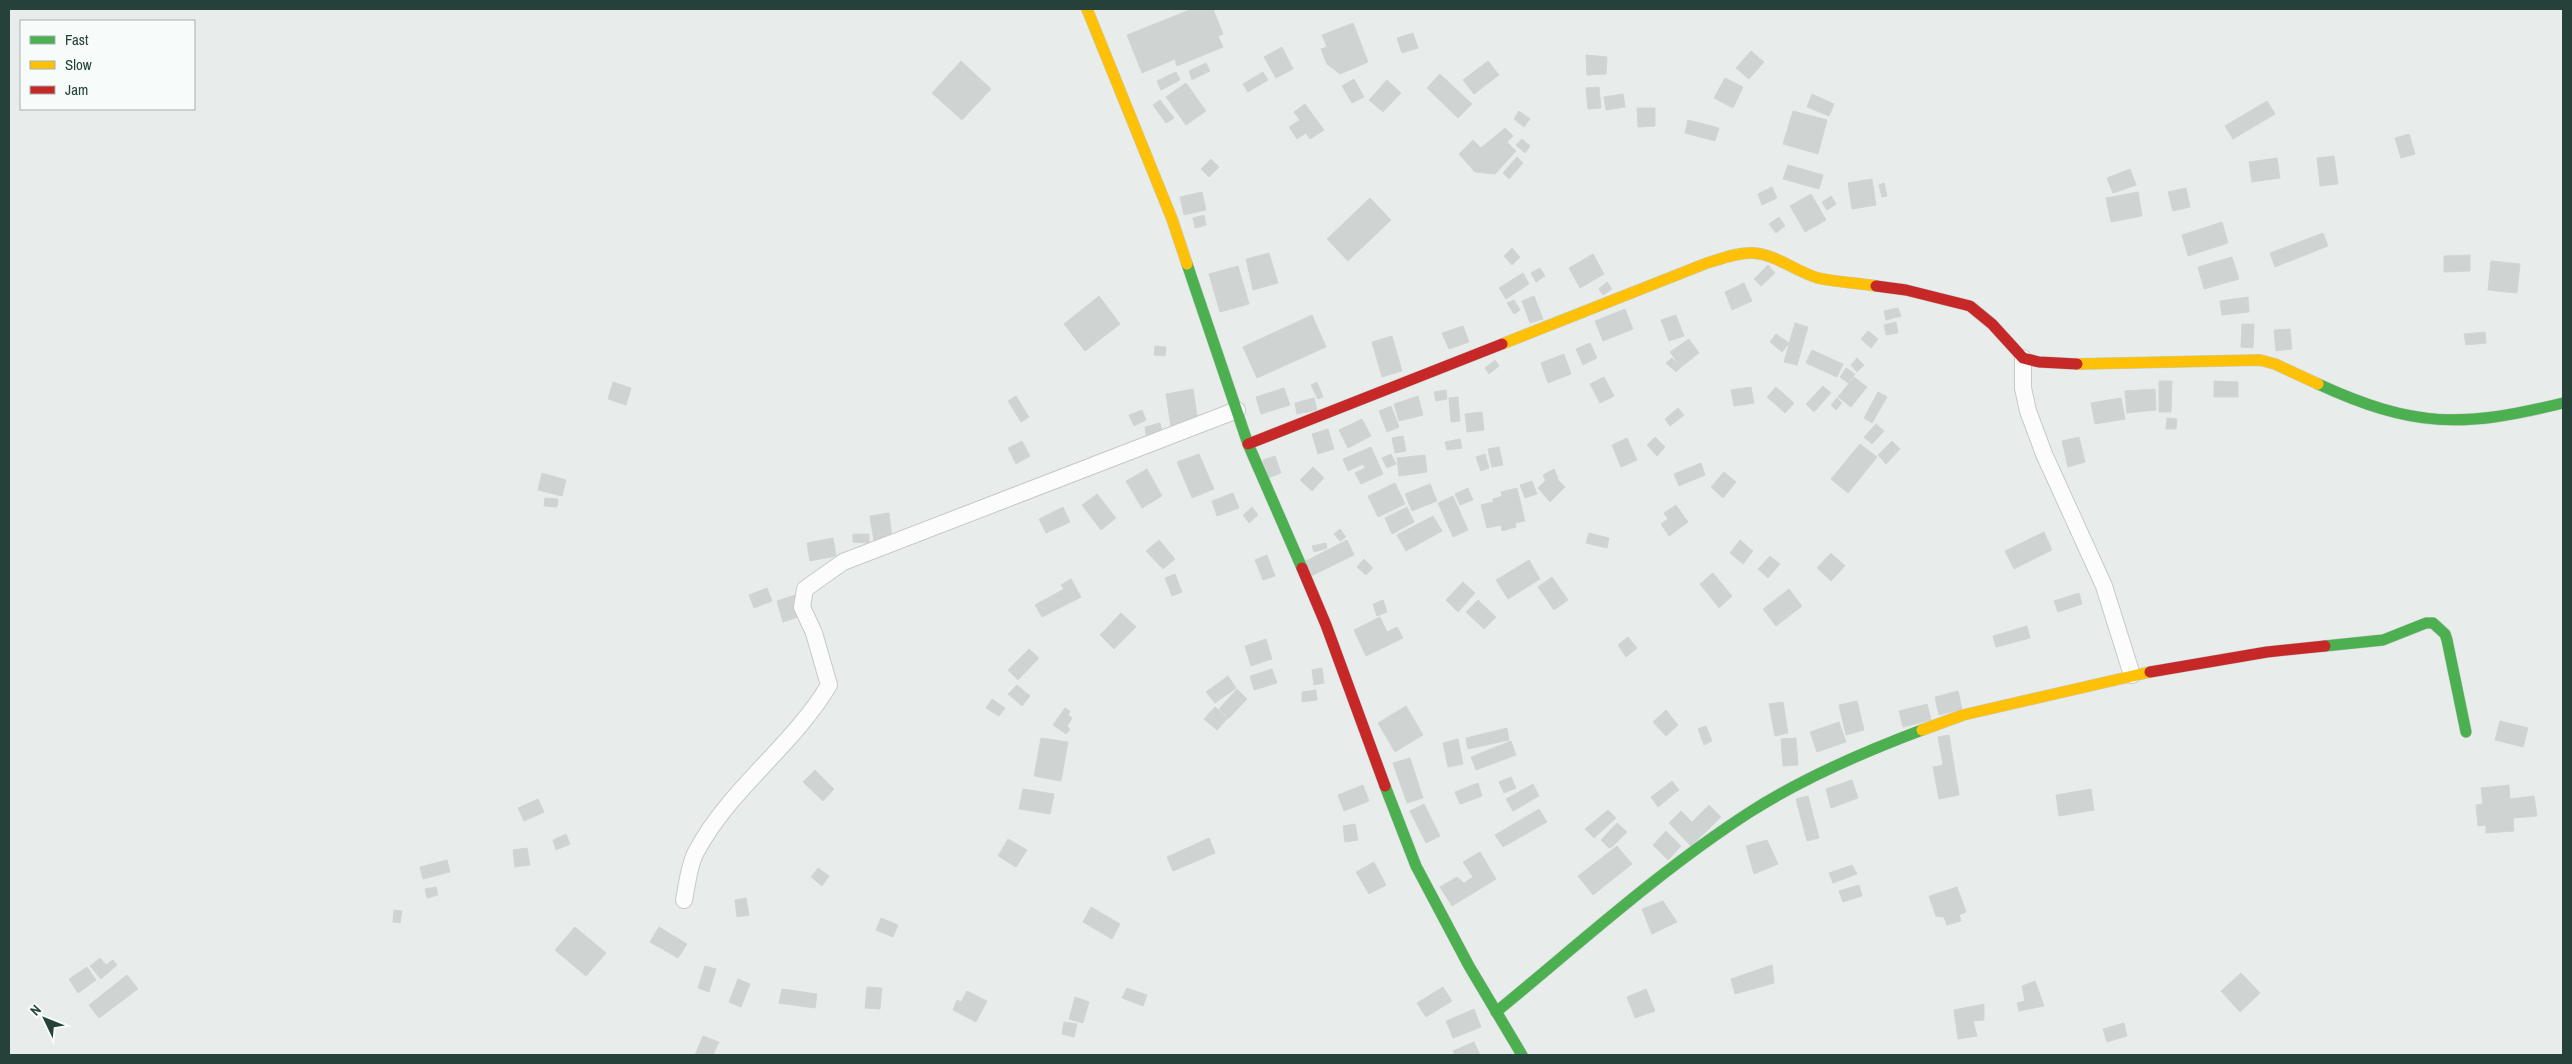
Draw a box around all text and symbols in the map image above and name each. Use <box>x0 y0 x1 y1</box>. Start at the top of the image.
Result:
legend <box>20 20 195 110</box>
text: Fast <box>65 29 89 50</box>
text: Slow <box>65 54 92 75</box>
text: Jam <box>65 79 88 100</box>
north arrow <box>20 994 70 1044</box>
text: N <box>26 1001 45 1019</box>

